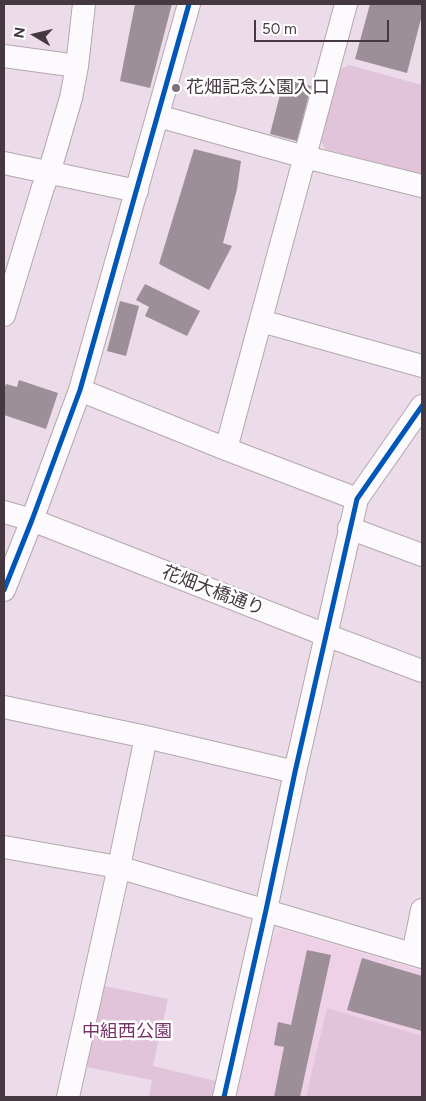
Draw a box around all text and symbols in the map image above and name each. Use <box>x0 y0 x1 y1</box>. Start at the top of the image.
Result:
north arrow <box>10 10 60 60</box>
scale bar <box>256 10 391 42</box>
text: 50 m <box>262 20 297 38</box>
text: N <box>10 26 29 39</box>
place label: 花畑記念公園入口 <box>186 77 330 99</box>
marker: 花畑記念公園入口 <box>170 82 182 94</box>
street label: 花畑大橋通り <box>159 562 267 620</box>
park label: 中組西公園 <box>82 1021 172 1043</box>

